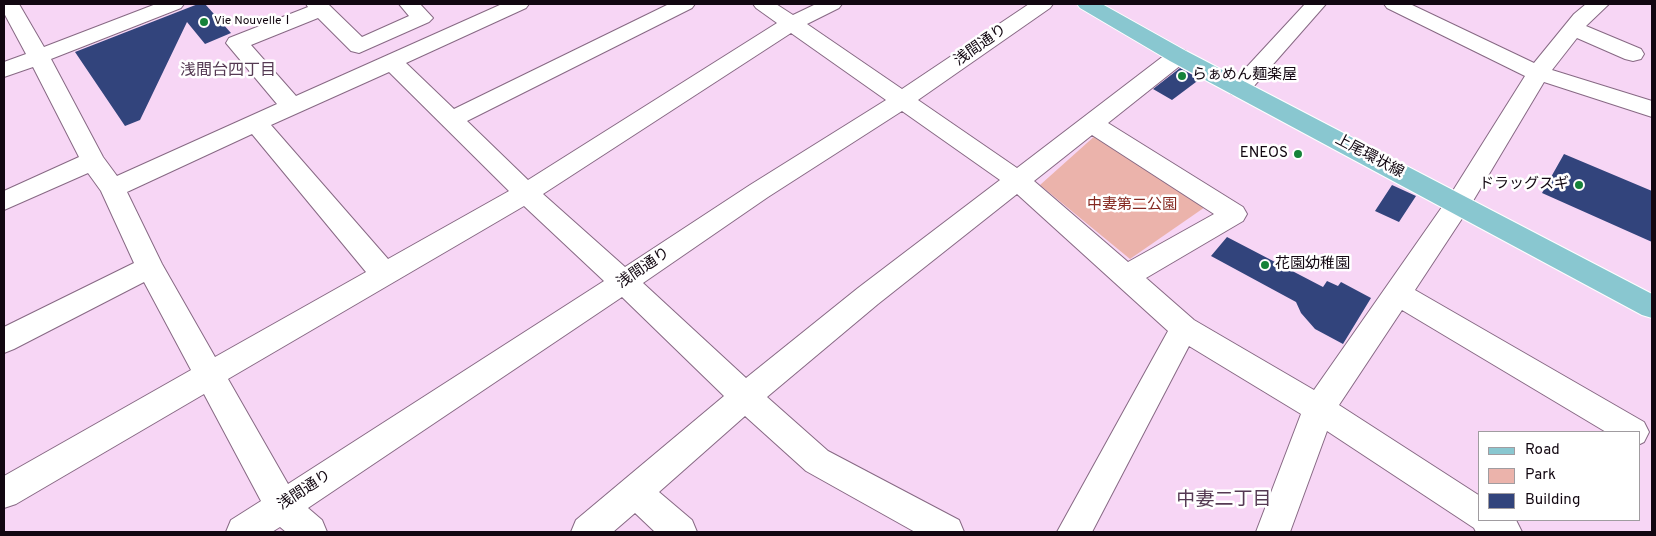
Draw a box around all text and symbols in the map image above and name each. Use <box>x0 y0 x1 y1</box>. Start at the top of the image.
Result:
place label: Vie NouvelleⅠ <box>214 15 294 29</box>
marker: Vie NouvelleⅠ <box>198 16 210 28</box>
street label: 浅間通り <box>951 21 1011 71</box>
district label: 浅間台四丁目 <box>180 62 276 82</box>
place label: らぁめん麺楽屋 <box>1192 67 1297 85</box>
marker: らぁめん麺楽屋 <box>1176 70 1188 82</box>
street label: 上尾環状線 <box>1332 131 1406 183</box>
place label: ENEOS <box>1240 145 1288 163</box>
marker: ENEOS <box>1292 148 1304 160</box>
place label: ドラッグスギ <box>1479 176 1569 194</box>
marker: ドラッグスギ <box>1573 179 1585 191</box>
park label: 中妻第二公園 <box>1087 197 1177 215</box>
street label: 浅間通り <box>614 245 674 293</box>
place label: 花園幼稚園 <box>1275 256 1350 274</box>
marker: 花園幼稚園 <box>1259 259 1271 271</box>
legend <box>1478 431 1641 521</box>
text: Road <box>1525 441 1560 460</box>
text: Park <box>1525 466 1556 485</box>
street label: 浅間通り <box>275 467 335 515</box>
district label: 中妻二丁目 <box>1177 490 1271 512</box>
text: Building <box>1525 491 1580 510</box>

